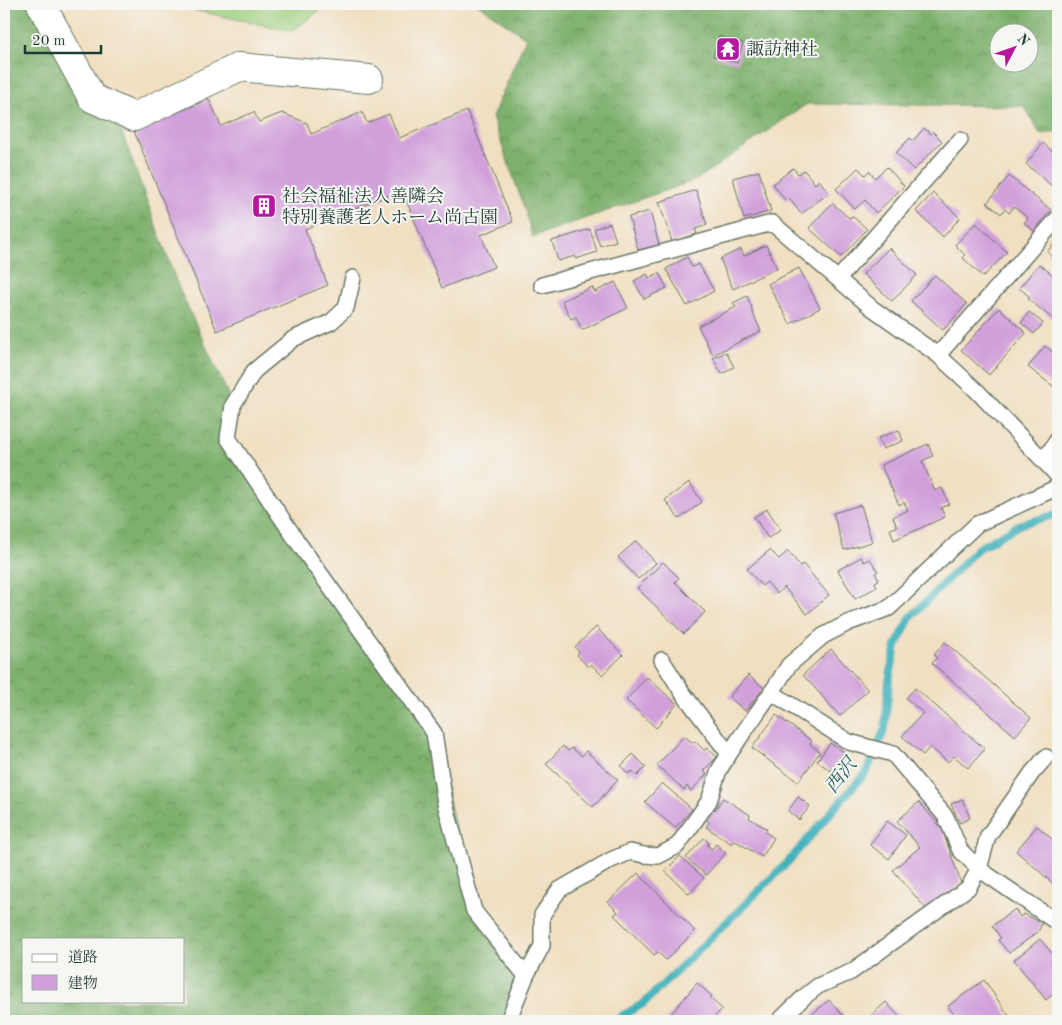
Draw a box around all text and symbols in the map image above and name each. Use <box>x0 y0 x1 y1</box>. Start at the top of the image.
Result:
scale bar <box>25 22 101 54</box>
north arrow <box>990 22 1040 72</box>
text: N <box>1014 31 1032 49</box>
text: 20 m <box>32 34 66 49</box>
temple icon: 諏訪神社 <box>715 36 741 62</box>
place label: 諏訪神社 <box>746 39 818 59</box>
place label: 社会福祉法人善隣会 特別養護老人ホーム尚古園 <box>282 186 498 227</box>
building icon: 社会福祉法人善隣会 特別養護老人ホーム尚古園 <box>251 193 277 219</box>
water label: 西沢 <box>821 753 862 797</box>
legend <box>22 938 185 1002</box>
text: 道路 <box>68 949 98 966</box>
text: 建物 <box>68 975 98 992</box>

